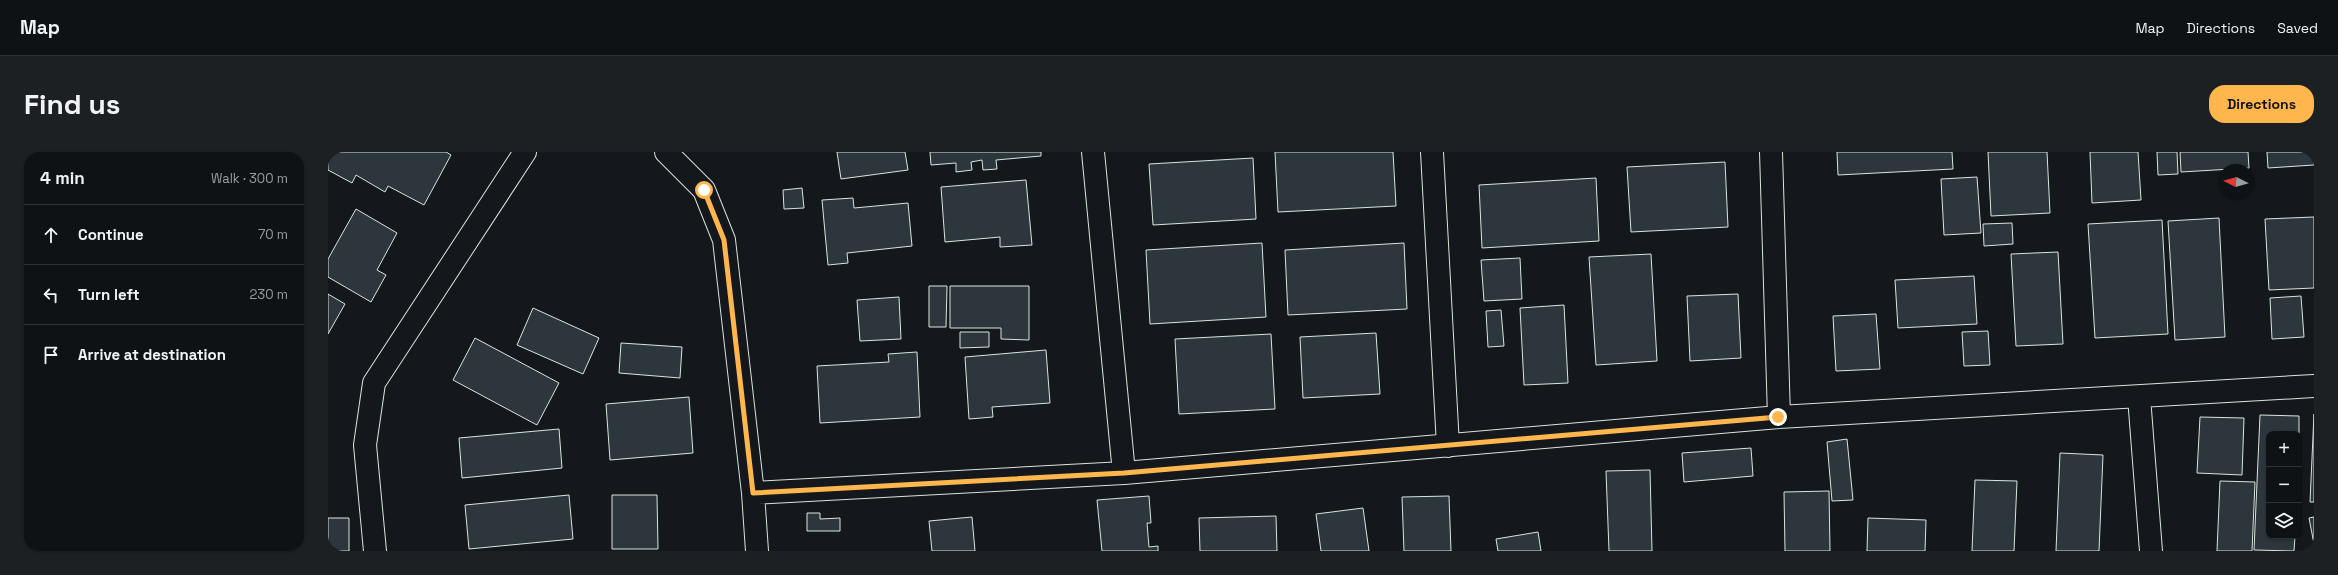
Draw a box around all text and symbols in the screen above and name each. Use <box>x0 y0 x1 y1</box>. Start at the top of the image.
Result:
text: Map <box>20 15 60 40</box>
text: Map <box>2135 19 2165 37</box>
text: Directions <box>2187 19 2255 37</box>
text: Saved <box>2277 19 2318 37</box>
button: Directions <box>2209 85 2314 123</box>
text: Find us <box>24 86 121 122</box>
north arrow <box>2218 164 2254 200</box>
text: 4 min <box>40 167 85 189</box>
text: Walk · 300 m <box>211 170 288 187</box>
route start <box>695 181 713 199</box>
icon: ahead <box>40 224 62 246</box>
text: Continue <box>78 225 144 244</box>
text: 70 m <box>258 226 288 243</box>
icon: left <box>40 284 62 306</box>
text: Turn left <box>78 285 140 304</box>
text: 230 m <box>250 286 288 303</box>
icon: arrive <box>40 344 62 366</box>
text: Arrive at destination <box>78 345 226 364</box>
route end <box>1769 408 1787 426</box>
map controls <box>2266 431 2302 539</box>
button: + <box>2266 431 2302 467</box>
button: − <box>2266 467 2302 503</box>
button: layers <box>2266 503 2302 539</box>

